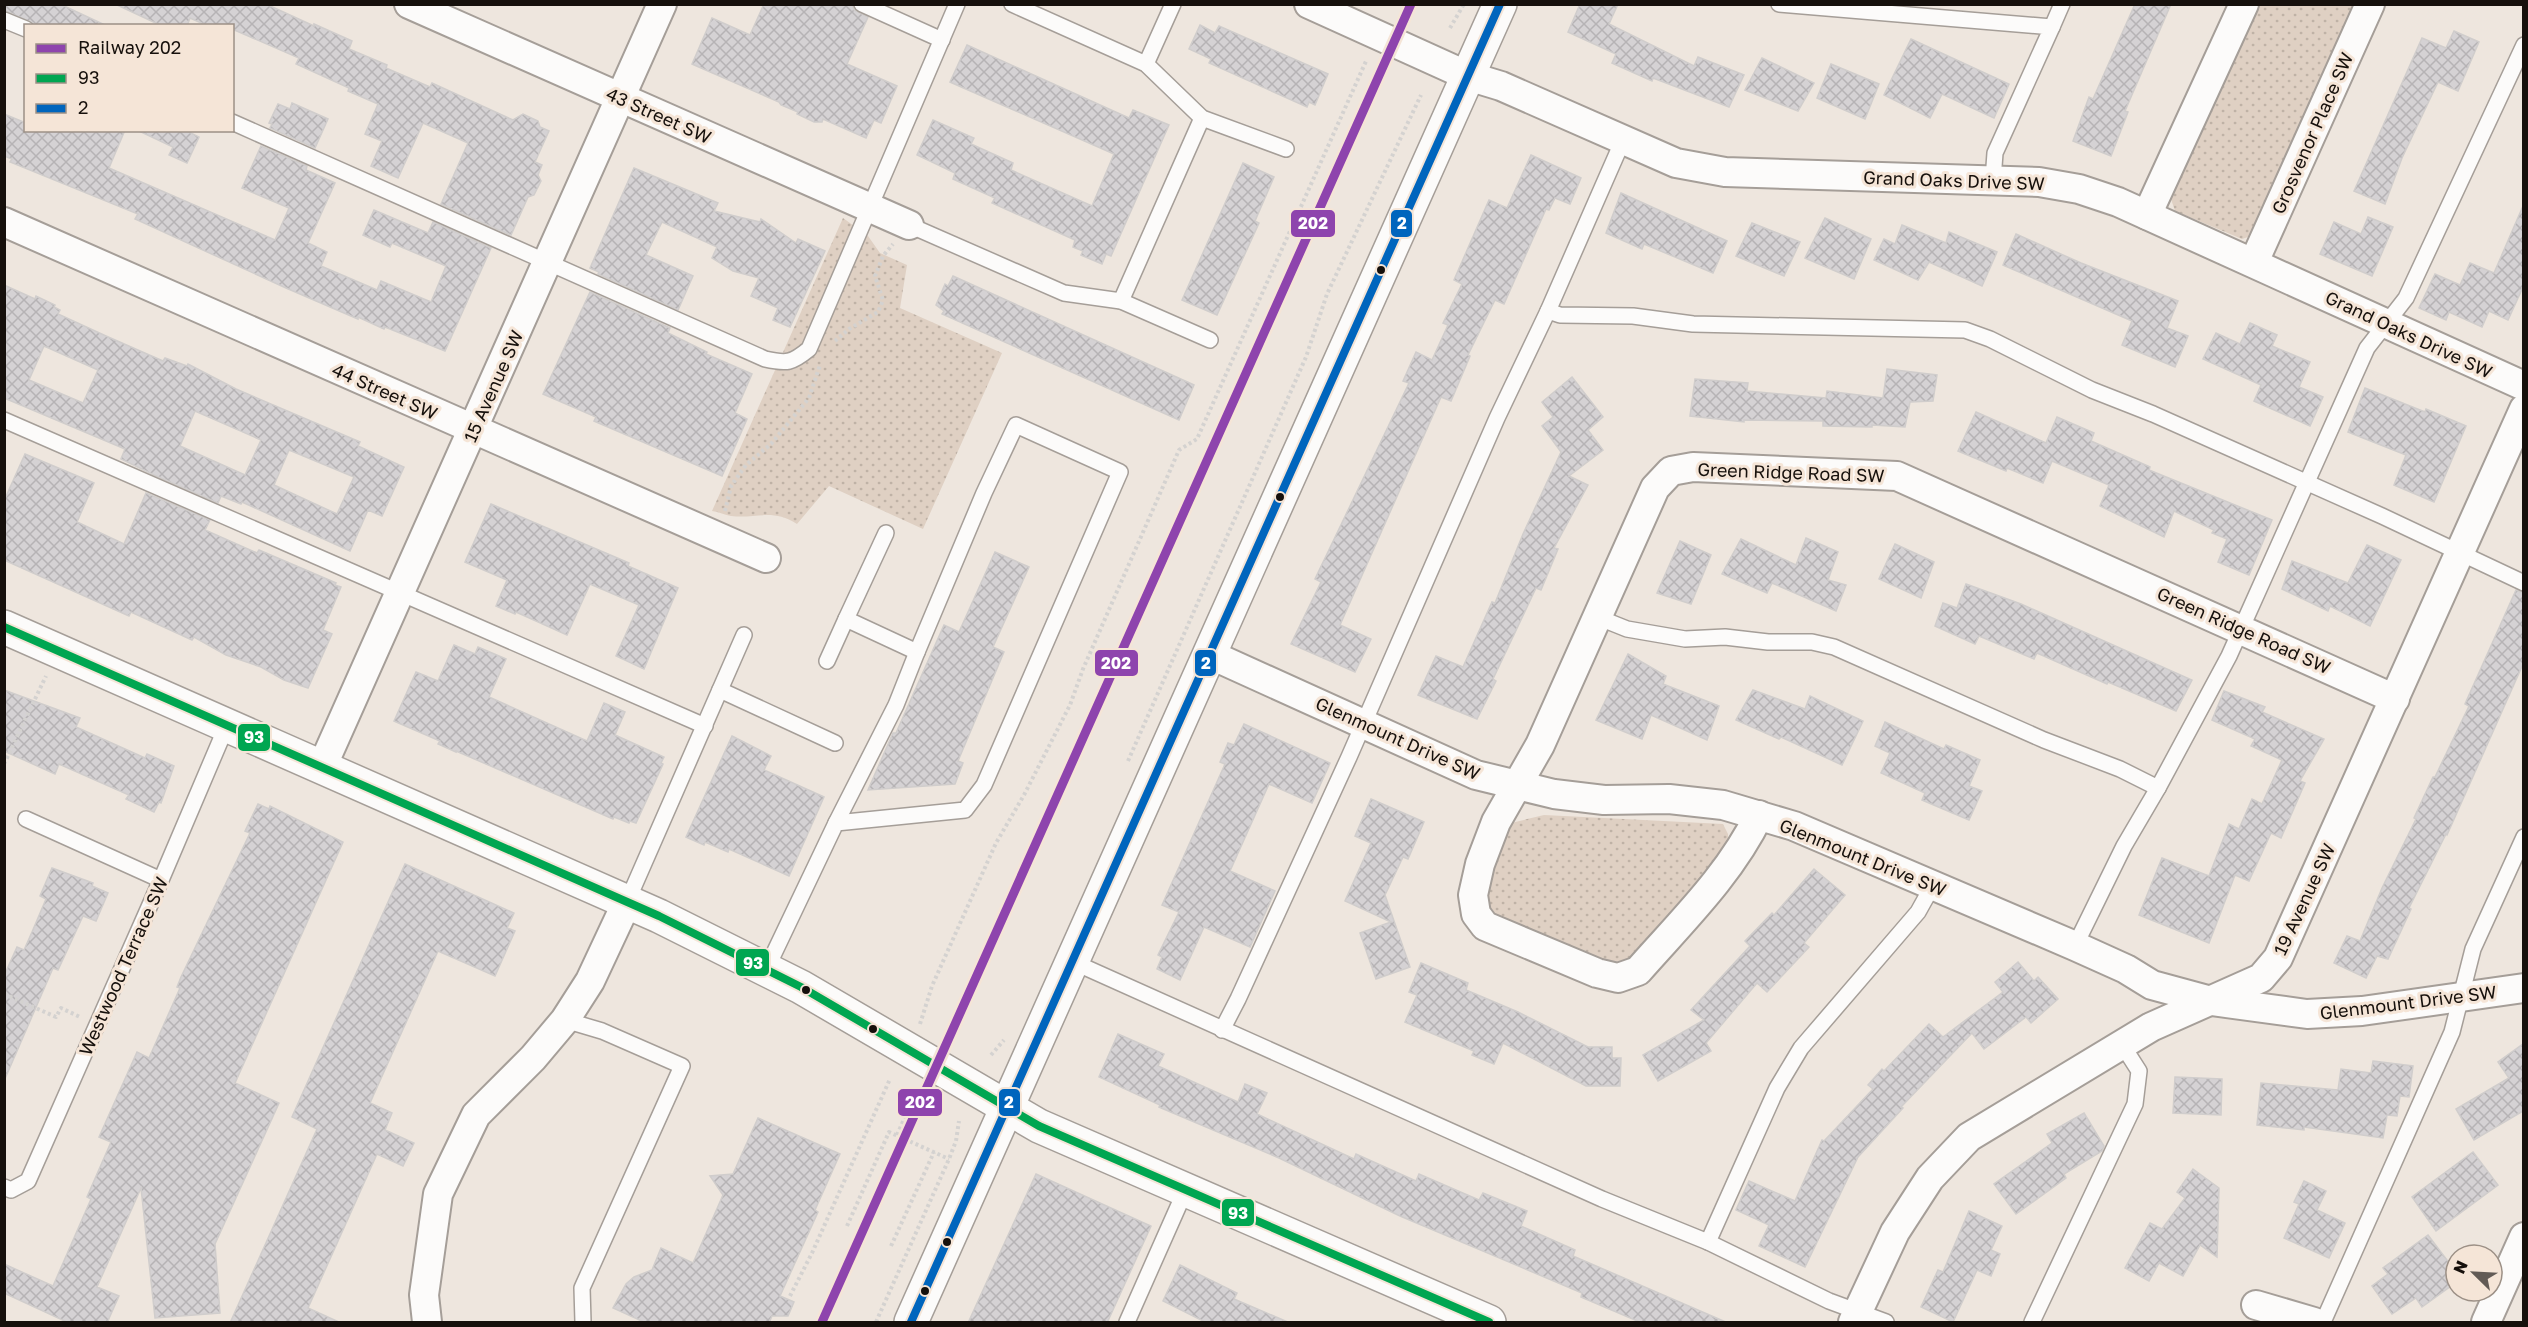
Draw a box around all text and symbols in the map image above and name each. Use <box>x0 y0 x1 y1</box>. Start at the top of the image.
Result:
legend <box>24 24 234 132</box>
text: Railway 202 <box>78 36 181 58</box>
street label: Grosvenor Place SW <box>2266 49 2358 217</box>
text: 93 <box>78 66 99 88</box>
street label: 43 Street SW <box>603 82 715 148</box>
text: 2 <box>78 96 88 118</box>
street label: Grand Oaks Drive SW <box>1863 166 2045 194</box>
line badge: 202 <box>1290 209 1336 238</box>
line badge: 2 <box>1390 209 1413 238</box>
text: 202 <box>1298 213 1328 233</box>
text: 2 <box>1397 213 1407 233</box>
unlabelled marker <box>1375 264 1387 276</box>
street label: Grand Oaks Drive SW <box>2322 286 2496 382</box>
street label: 15 Avenue SW <box>458 327 528 445</box>
street label: 44 Street SW <box>329 358 441 424</box>
street label: Green Ridge Road SW <box>1697 458 1885 486</box>
unlabelled marker <box>1274 491 1286 503</box>
street label: Green Ridge Road SW <box>2154 582 2334 678</box>
line badge: 202 <box>1094 649 1139 677</box>
line badge: 2 <box>1194 649 1217 677</box>
text: 202 <box>1101 653 1131 673</box>
text: 2 <box>1201 653 1211 673</box>
street label: Glenmount Drive SW <box>1312 692 1484 784</box>
line badge: 93 <box>237 723 271 752</box>
text: 93 <box>244 727 264 747</box>
street label: Glenmount Drive SW <box>1776 814 1950 900</box>
street label: 19 Avenue SW <box>2269 840 2339 958</box>
street label: Westwood Terrace SW <box>74 873 172 1059</box>
line badge: 93 <box>735 948 770 977</box>
text: 93 <box>743 953 763 973</box>
street label: Glenmount Drive SW <box>2318 980 2498 1024</box>
unlabelled marker <box>800 984 812 996</box>
unlabelled marker <box>867 1023 879 1035</box>
line badge: 202 <box>897 1088 943 1117</box>
line badge: 2 <box>998 1088 1021 1117</box>
text: 202 <box>905 1092 935 1112</box>
text: 2 <box>1004 1092 1014 1112</box>
line badge: 93 <box>1221 1198 1255 1227</box>
text: 93 <box>1228 1203 1248 1223</box>
unlabelled marker <box>941 1236 953 1248</box>
north arrow <box>2444 1243 2504 1303</box>
text: N <box>2449 1257 2472 1277</box>
unlabelled marker <box>919 1285 931 1297</box>

